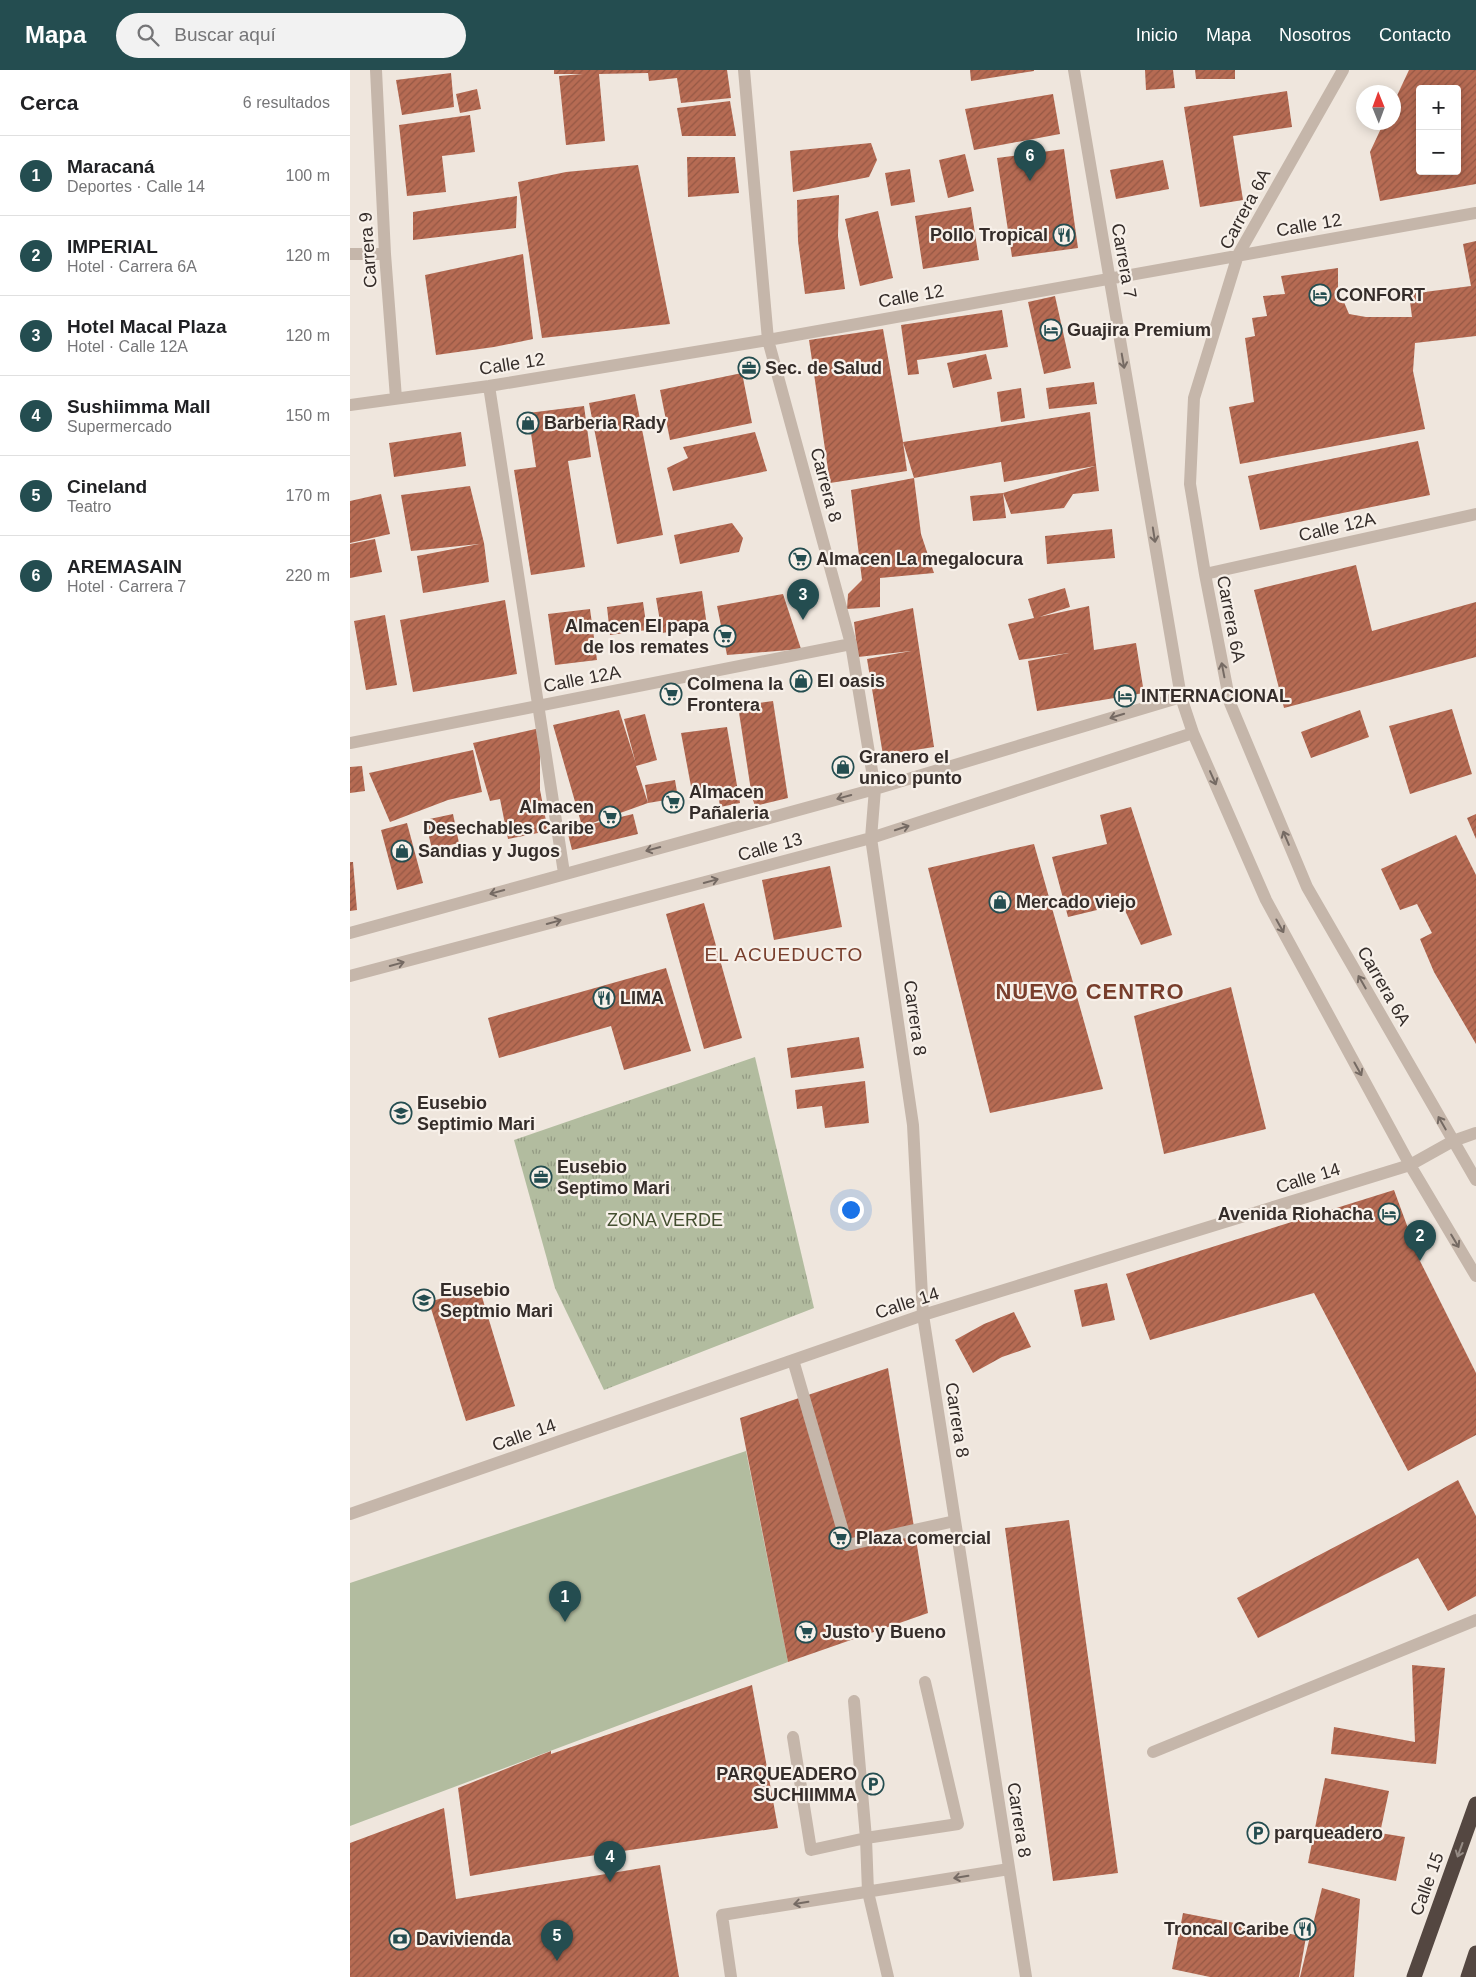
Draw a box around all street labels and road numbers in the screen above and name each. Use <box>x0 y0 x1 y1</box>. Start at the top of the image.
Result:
street label: Carrera 6A <box>1216 165 1274 253</box>
street label: Calle 12 <box>1275 209 1343 241</box>
street label: Carrera 9 <box>355 211 381 289</box>
street label: Carrera 7 <box>1108 222 1140 300</box>
street label: Calle 12 <box>877 280 945 312</box>
street label: Calle 12 <box>478 349 546 379</box>
street label: Carrera 8 <box>807 446 845 524</box>
street label: Calle 12A <box>1297 508 1377 546</box>
street label: Carrera 6A <box>1213 574 1249 664</box>
street label: Calle 12A <box>542 662 622 696</box>
street label: Calle 13 <box>736 829 804 865</box>
street label: Carrera 6A <box>1353 943 1415 1029</box>
street label: Carrera 8 <box>900 979 930 1057</box>
street label: Calle 14 <box>1273 1159 1343 1197</box>
street label: Calle 14 <box>873 1283 941 1323</box>
street label: Carrera 8 <box>941 1381 973 1459</box>
street label: Calle 14 <box>490 1415 558 1455</box>
street label: Carrera 8 <box>1003 1781 1035 1859</box>
street label: Calle 15 <box>1406 1850 1448 1918</box>

